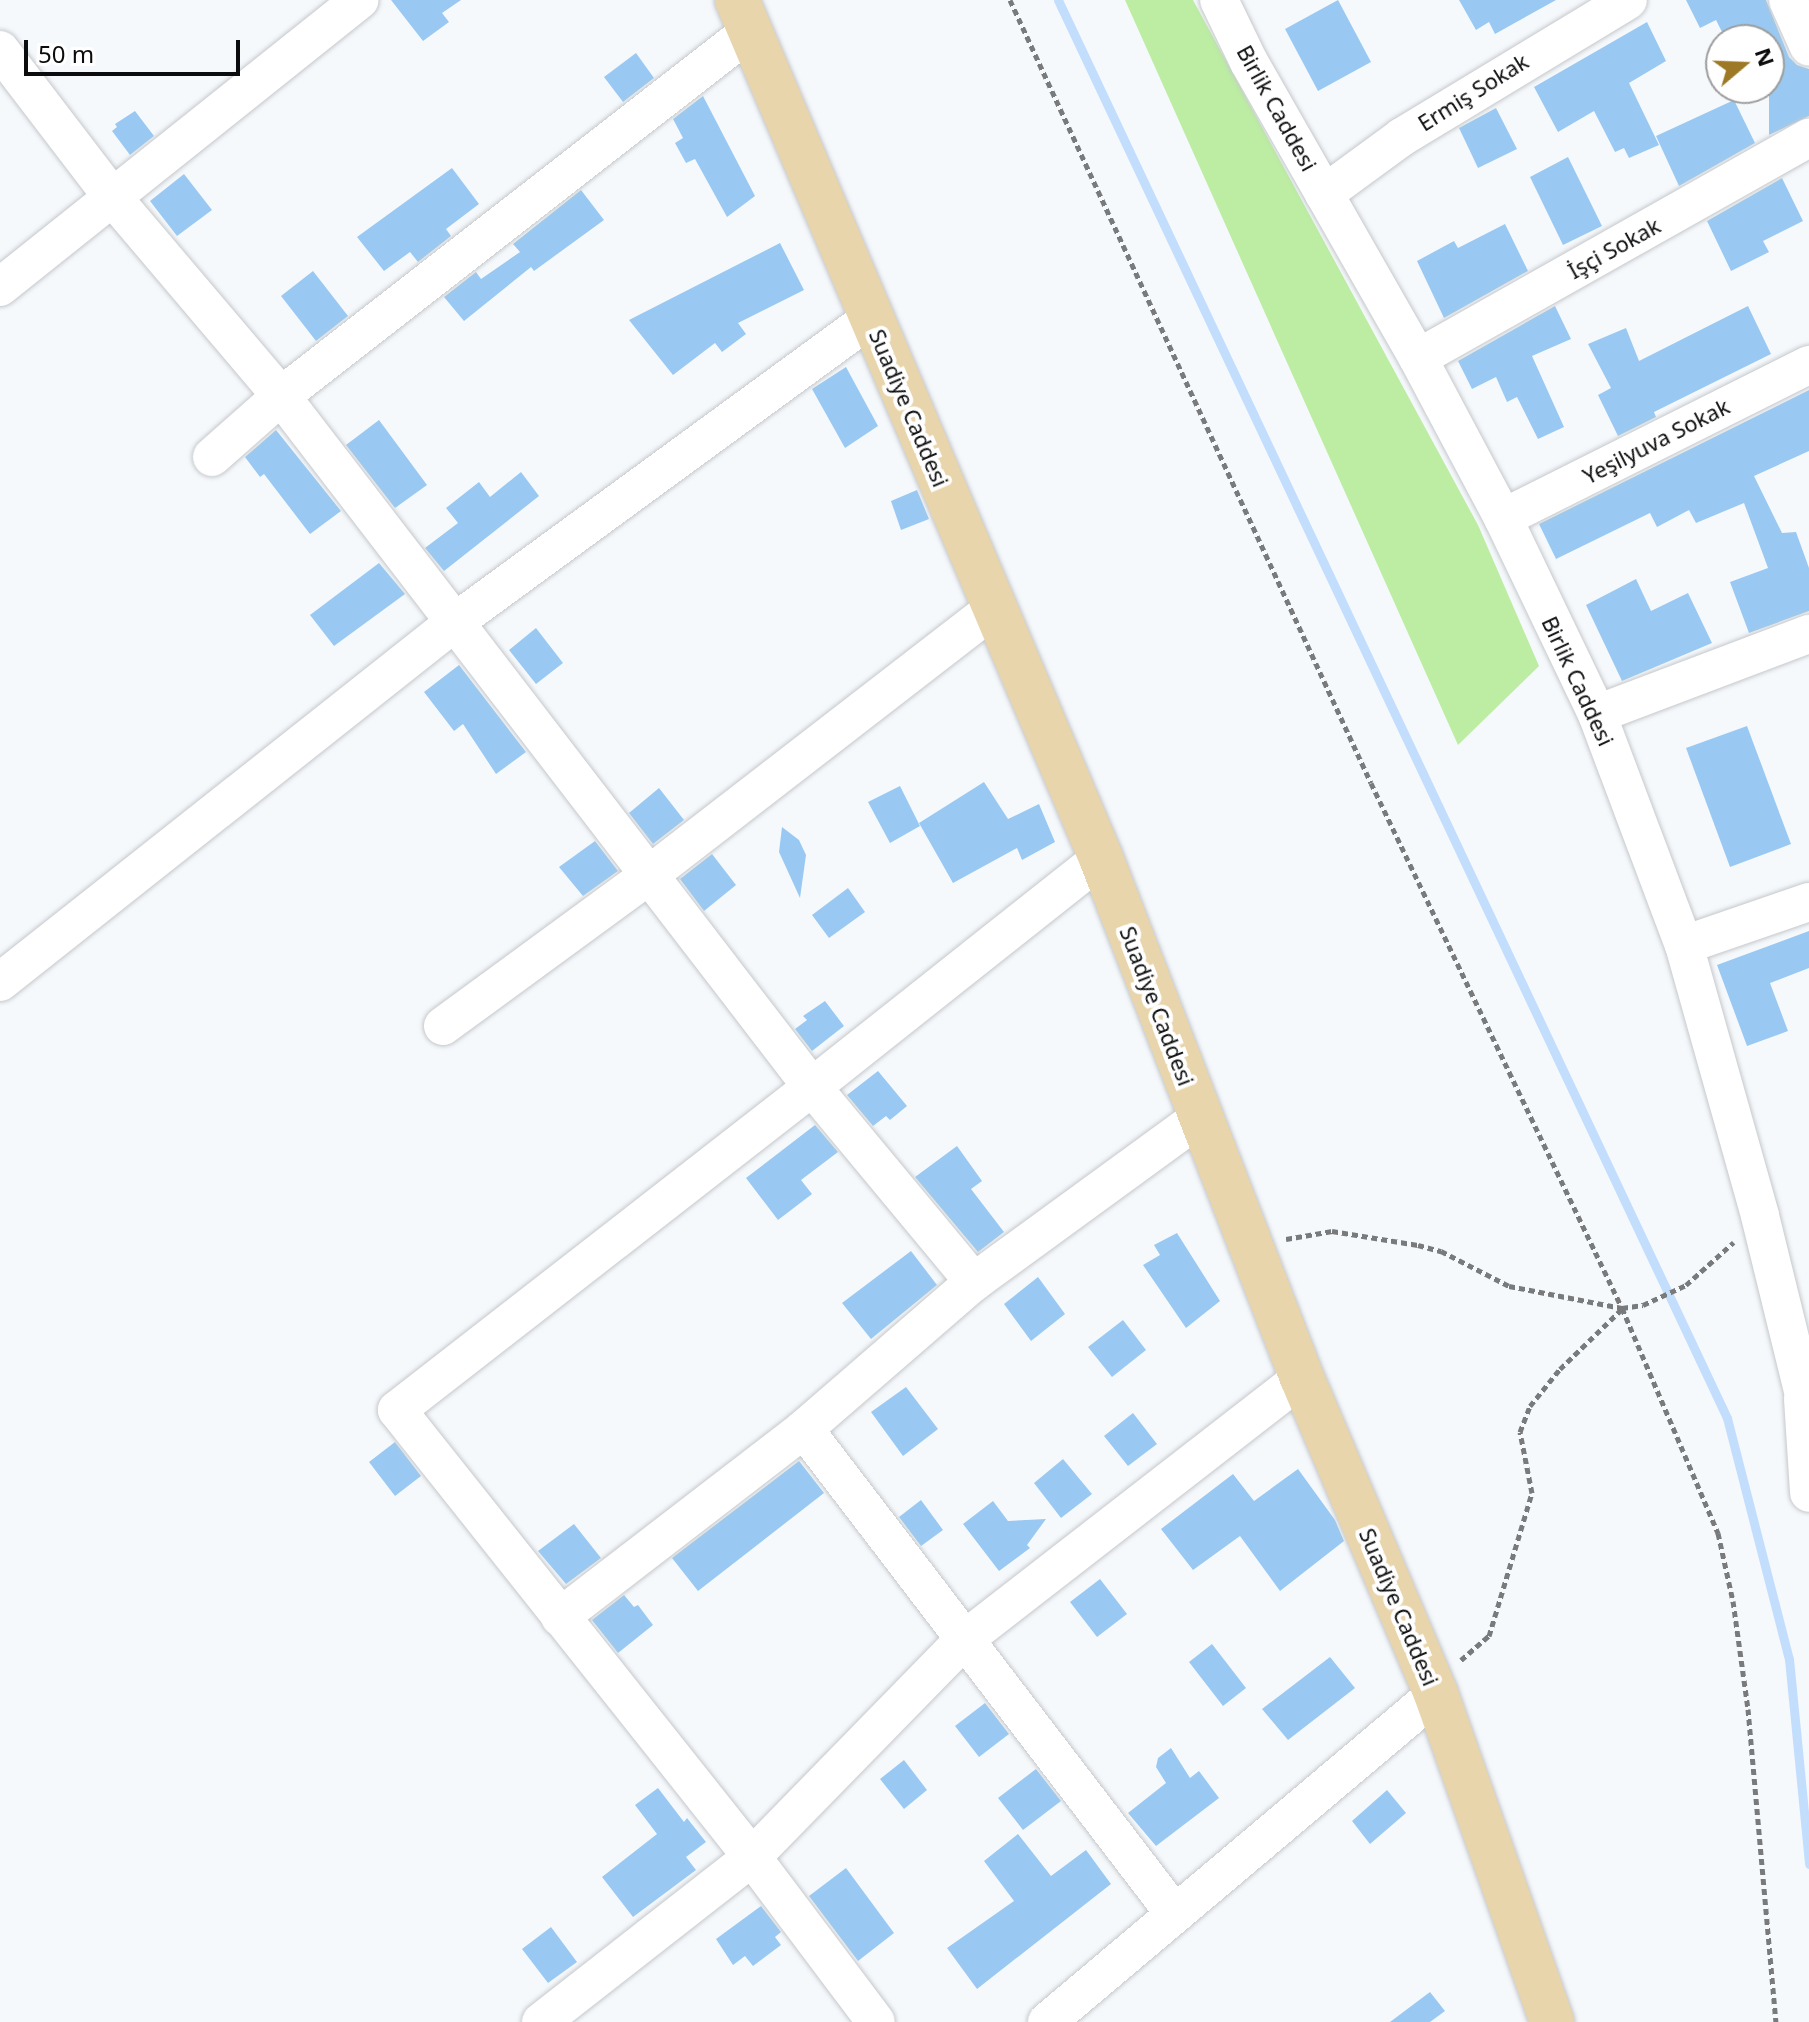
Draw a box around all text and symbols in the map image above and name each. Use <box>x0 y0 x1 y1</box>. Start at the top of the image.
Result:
scale bar <box>28 24 244 74</box>
north arrow <box>1705 24 1785 104</box>
text: 50 m <box>38 37 94 70</box>
street label: Birlik Caddesi <box>1232 40 1322 176</box>
text: N <box>1749 43 1783 70</box>
street label: Ermiş Sokak <box>1413 48 1533 136</box>
street label: İşçi Sokak <box>1563 212 1665 284</box>
street label: Suadiye Caddesi <box>864 325 954 491</box>
street label: Yeşilyuva Sokak <box>1578 393 1734 489</box>
street label: Birlik Caddesi <box>1536 612 1620 750</box>
street label: Suadiye Caddesi <box>1114 923 1200 1089</box>
street label: Suadiye Caddesi <box>1354 1524 1444 1690</box>

